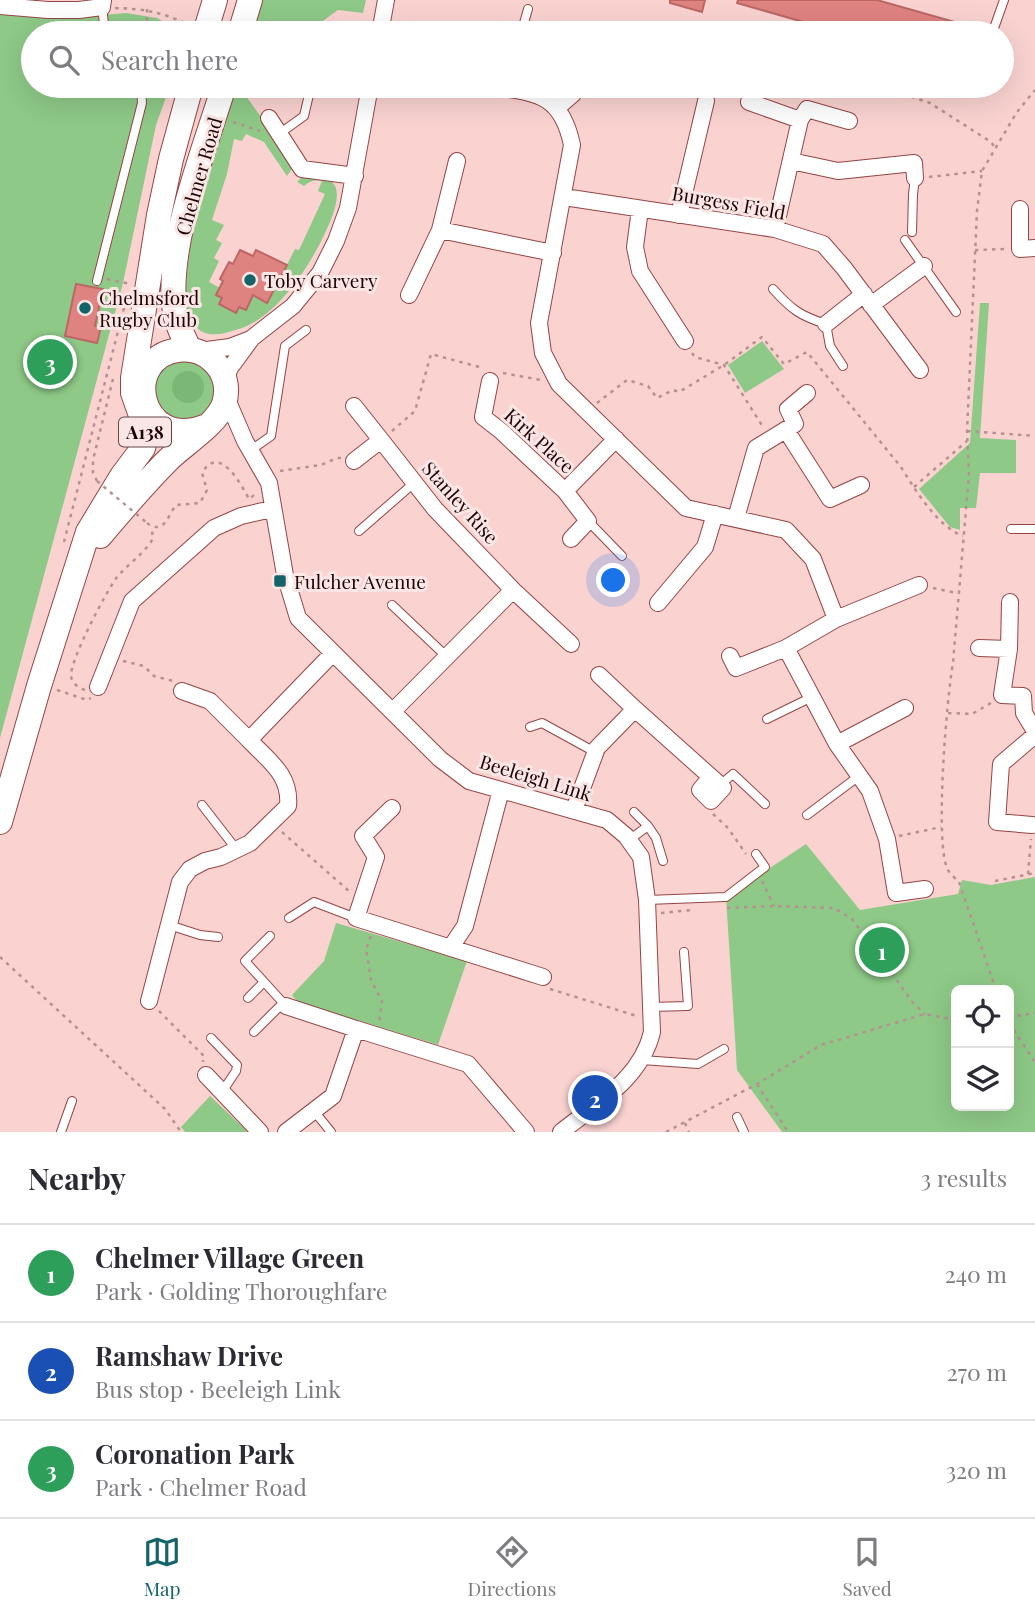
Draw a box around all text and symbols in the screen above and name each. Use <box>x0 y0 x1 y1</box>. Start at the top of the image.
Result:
search box <box>21 21 1014 98</box>
icon: search <box>45 41 83 79</box>
text: Search here <box>101 42 238 77</box>
street label: Chelmer Road <box>169 114 227 238</box>
street label: Burgess Field <box>670 179 788 225</box>
place label: Toby Carvery <box>264 267 378 293</box>
marker: Toby Carvery <box>242 272 258 288</box>
place label: Chelmsford Rugby Club <box>99 284 199 332</box>
marker: Chelmsford Rugby Club <box>77 300 93 316</box>
pin: 3 <box>27 336 73 388</box>
street label: Kirk Place <box>499 402 581 478</box>
road number: A138 <box>119 418 171 446</box>
street label: Stanley Rise <box>417 455 505 549</box>
your location <box>596 563 630 597</box>
place label: Fulcher Avenue <box>294 568 426 594</box>
marker: Fulcher Avenue <box>272 573 288 589</box>
street label: Beeleigh Link <box>477 748 596 807</box>
pin: 1 <box>859 924 905 976</box>
map controls <box>951 985 1014 1111</box>
button: locate <box>951 985 1014 1048</box>
button: layers <box>951 1048 1014 1111</box>
pin: 2 <box>572 1072 618 1124</box>
text: Nearby <box>28 1158 126 1198</box>
text: 3 results <box>921 1162 1007 1193</box>
text: Chelmer Village Green <box>95 1240 364 1275</box>
text: 1 <box>47 1258 55 1289</box>
text: 240 m <box>945 1258 1007 1289</box>
text: Park · Golding Thoroughfare <box>95 1275 387 1306</box>
text: Ramshaw Drive <box>95 1338 283 1373</box>
text: 2 <box>45 1356 57 1387</box>
text: 270 m <box>947 1356 1007 1387</box>
text: Bus stop · Beeleigh Link <box>95 1373 341 1404</box>
text: Coronation Park <box>95 1436 294 1471</box>
text: 3 <box>45 1454 57 1485</box>
text: 320 m <box>946 1454 1007 1485</box>
text: Park · Chelmer Road <box>95 1471 307 1502</box>
tab: Map <box>143 1533 181 1601</box>
tab: Directions <box>467 1533 556 1601</box>
tab: Saved <box>842 1533 892 1601</box>

